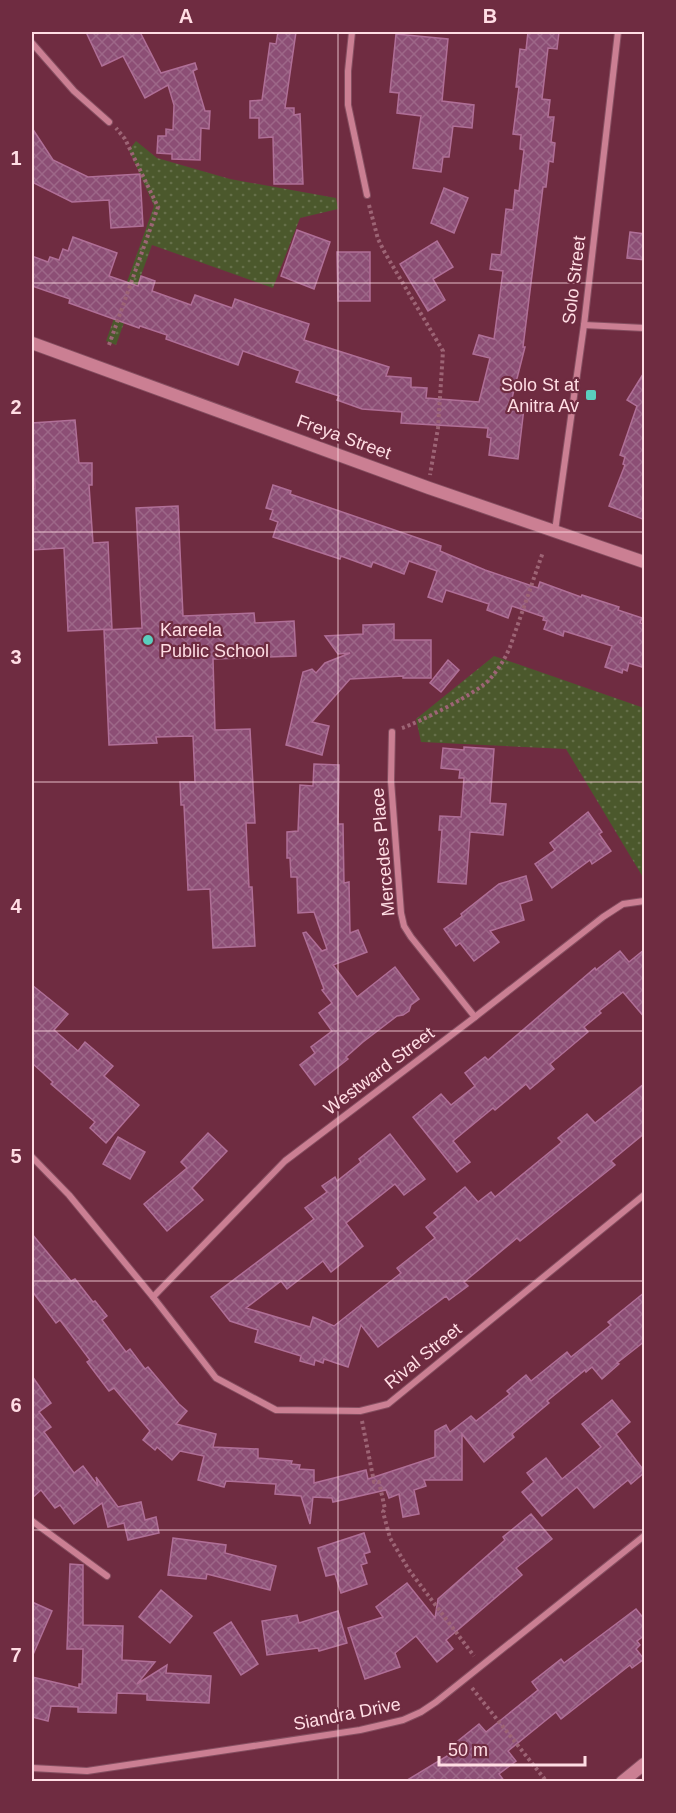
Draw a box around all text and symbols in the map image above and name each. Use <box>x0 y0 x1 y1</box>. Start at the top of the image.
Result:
text: A <box>179 5 193 27</box>
text: B <box>483 5 497 27</box>
text: 1 <box>10 147 22 169</box>
street label: Solo Street <box>559 235 589 325</box>
place label: Solo St at Anitra Av <box>501 375 579 416</box>
marker: Solo St at Anitra Av <box>584 388 598 402</box>
text: 2 <box>10 396 22 418</box>
street label: Freya Street <box>294 411 394 463</box>
place label: Kareela Public School <box>160 620 269 661</box>
marker: Kareela Public School <box>141 633 155 647</box>
text: 3 <box>10 646 22 668</box>
street label: Mercedes Place <box>367 787 399 917</box>
text: 4 <box>10 895 22 917</box>
street label: Westward Street <box>320 1023 438 1119</box>
text: 5 <box>10 1145 22 1167</box>
street label: Rival Street <box>381 1319 465 1393</box>
text: 6 <box>10 1394 22 1416</box>
text: 7 <box>10 1644 22 1666</box>
street label: Siandra Drive <box>292 1694 402 1734</box>
scale bar <box>439 1729 584 1767</box>
text: 50 m <box>448 1740 488 1760</box>

